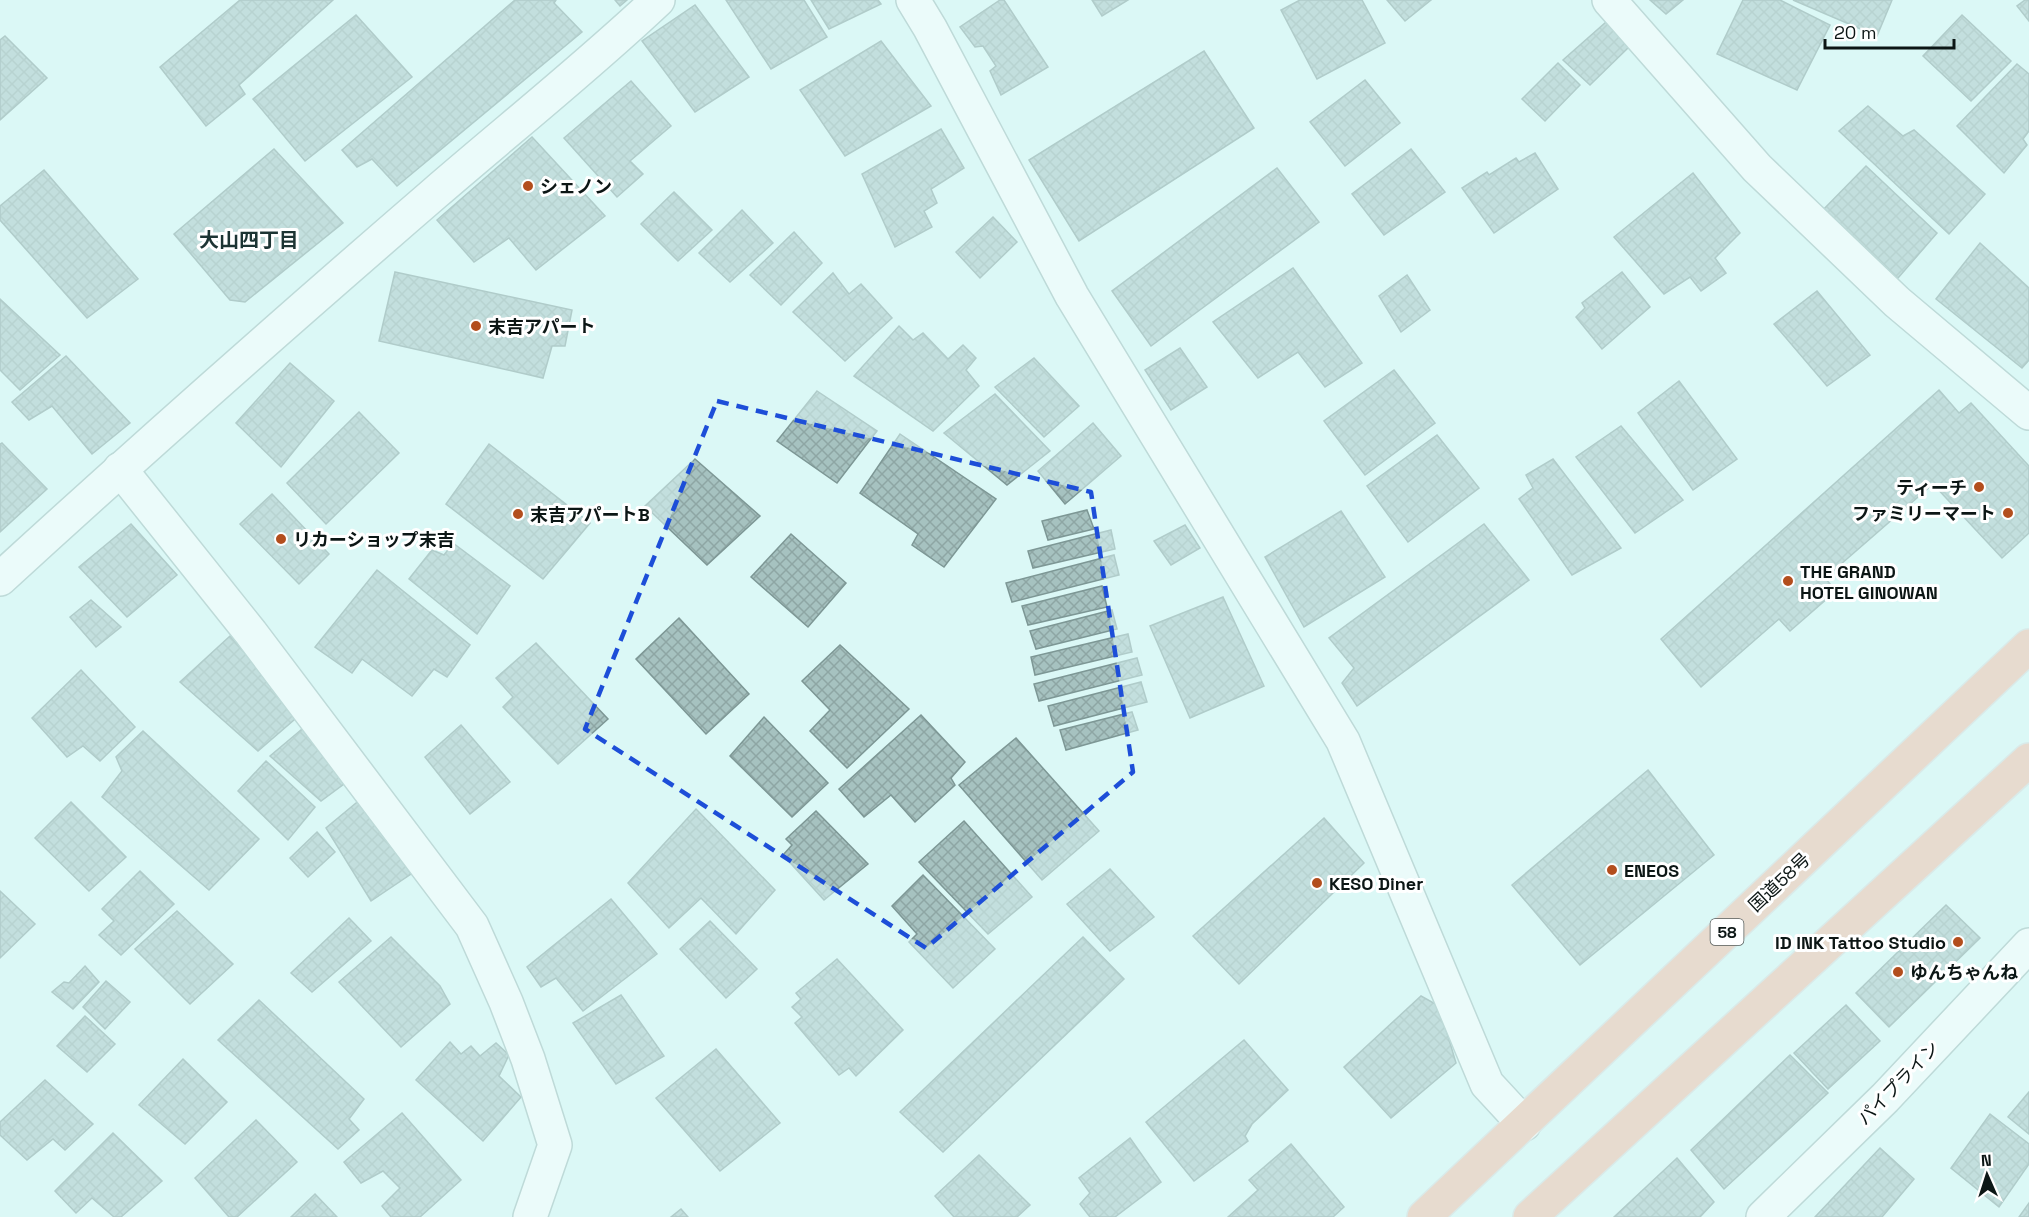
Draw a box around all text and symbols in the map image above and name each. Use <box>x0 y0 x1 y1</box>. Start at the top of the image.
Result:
scale bar <box>1825 12 1954 50</box>
text: 20 m <box>1834 21 1877 44</box>
place label: シェノン <box>540 175 612 198</box>
marker: シェノン <box>521 179 535 193</box>
district label: 大山四丁目 <box>199 227 299 253</box>
place label: 末吉アパート <box>488 315 596 338</box>
marker: 末吉アパート <box>469 319 483 333</box>
place label: ティーチ <box>1896 476 1967 499</box>
marker: ティーチ <box>1972 480 1986 494</box>
place label: ファミリーマート <box>1852 502 1996 525</box>
place label: 末吉アパートB <box>530 503 650 526</box>
marker: ファミリーマート <box>2001 506 2015 520</box>
marker: 末吉アパートB <box>511 507 525 521</box>
place label: リカーショップ末吉 <box>293 528 455 551</box>
marker: リカーショップ末吉 <box>274 532 288 546</box>
place label: THE GRAND HOTEL GINOWAN <box>1800 560 1938 604</box>
marker: THE GRAND HOTEL GINOWAN <box>1781 574 1795 588</box>
street label: 国道58号 <box>1743 848 1815 916</box>
place label: ENEOS <box>1624 859 1679 882</box>
marker: ENEOS <box>1605 863 1619 877</box>
place label: KESO Diner <box>1329 872 1423 895</box>
marker: KESO Diner <box>1310 876 1324 890</box>
road number: 58 <box>1710 919 1744 945</box>
place label: ID INK Tattoo Studio <box>1775 931 1946 954</box>
marker: ID INK Tattoo Studio <box>1951 935 1965 949</box>
place label: ゆんちゃんね <box>1910 961 2018 984</box>
marker: ゆんちゃんね <box>1891 965 1905 979</box>
street label: パイプライン <box>1852 1036 1944 1130</box>
north arrow <box>1957 1145 2017 1205</box>
text: N <box>1980 1150 1992 1171</box>

